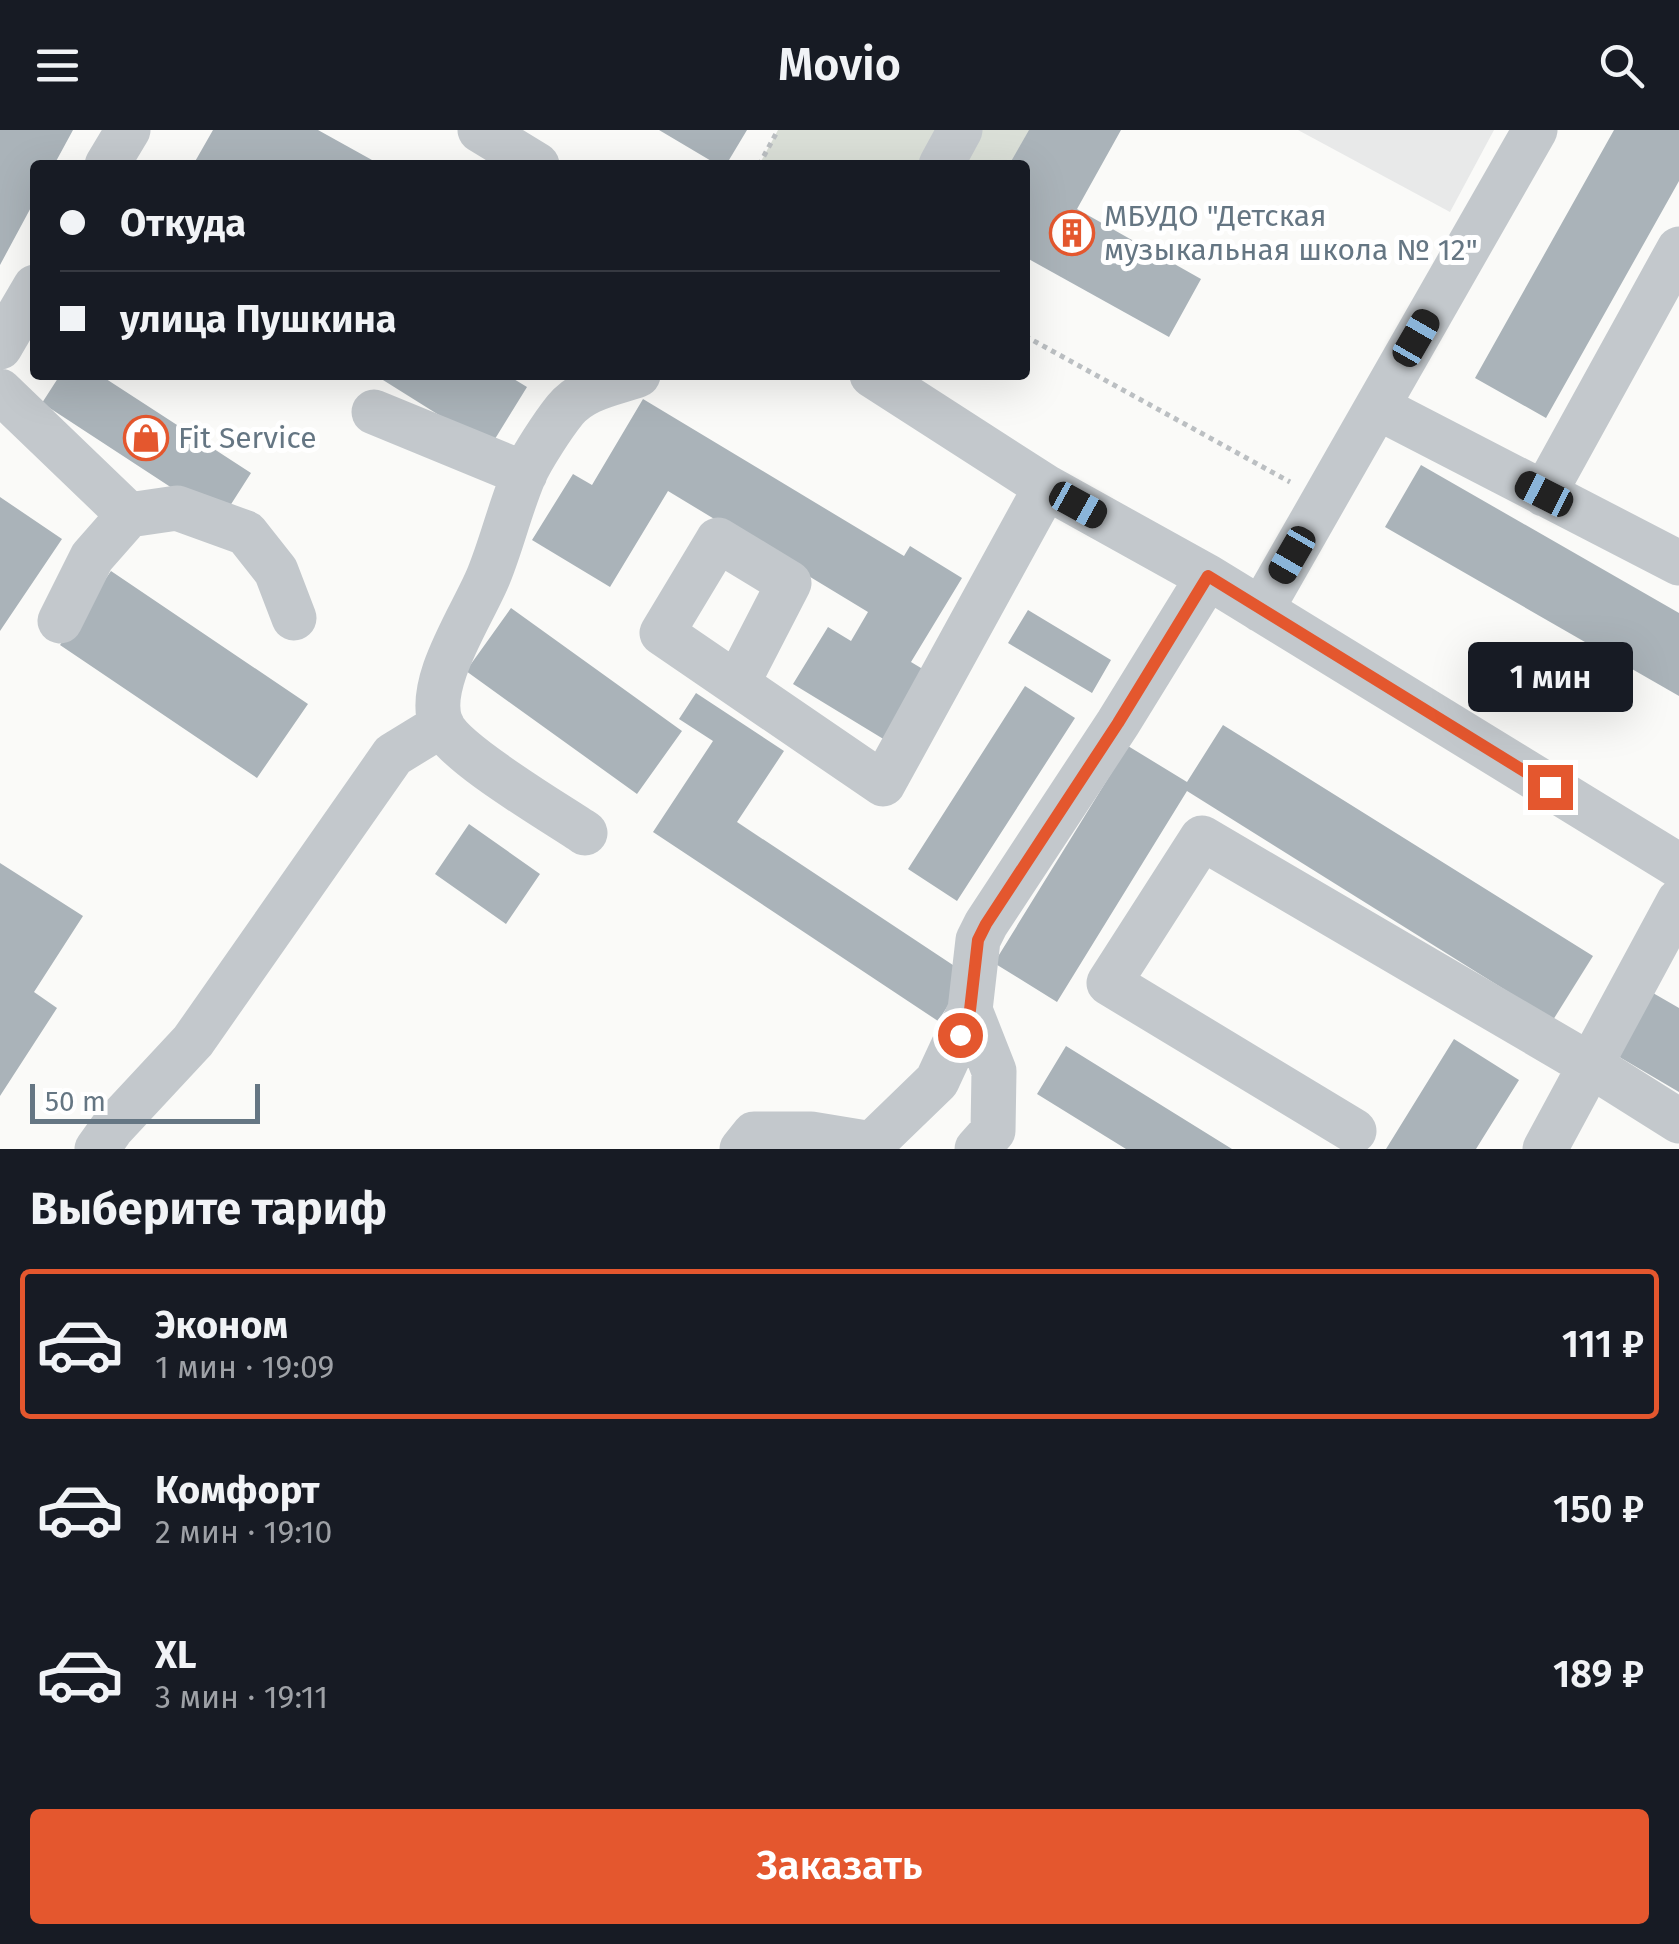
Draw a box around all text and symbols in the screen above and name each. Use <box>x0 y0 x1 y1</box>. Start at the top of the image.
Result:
icon: menu <box>30 38 85 93</box>
text: Movio <box>778 38 901 92</box>
icon: search <box>1594 38 1649 93</box>
place label: МБУДО "Детская музыкальная школа № 12" <box>1104 198 1478 268</box>
text: Откуда <box>120 200 246 246</box>
building icon: МБУДО "Детская музыкальная школа № 12" <box>1049 210 1095 256</box>
text: улица Пушкина <box>120 296 397 342</box>
car <box>1388 305 1444 371</box>
shop icon: Fit Service <box>123 415 169 461</box>
place label: Fit Service <box>178 420 317 456</box>
car <box>1510 467 1578 521</box>
car <box>1044 477 1112 533</box>
car <box>1264 522 1320 588</box>
callout: 1 мин <box>1468 642 1632 712</box>
text: 1 мин <box>1510 658 1591 696</box>
route end <box>1528 765 1573 810</box>
route start <box>938 1013 983 1058</box>
scale bar <box>30 1079 260 1124</box>
text: 50 m <box>45 1085 106 1118</box>
text: Выберите тариф <box>30 1182 387 1236</box>
icon: car <box>35 1299 125 1389</box>
text: Эконом <box>155 1302 288 1348</box>
text: 111 ₽ <box>1562 1321 1644 1367</box>
text: 1 мин · 19:09 <box>155 1348 334 1386</box>
icon: car <box>35 1464 125 1554</box>
text: Комфорт <box>155 1467 319 1513</box>
text: 150 ₽ <box>1553 1486 1644 1532</box>
text: 2 мин · 19:10 <box>155 1513 332 1551</box>
icon: car <box>35 1629 125 1719</box>
text: XL <box>155 1632 197 1678</box>
text: 189 ₽ <box>1553 1651 1644 1697</box>
text: 3 мин · 19:11 <box>155 1678 328 1716</box>
button: Заказать <box>30 1809 1649 1924</box>

